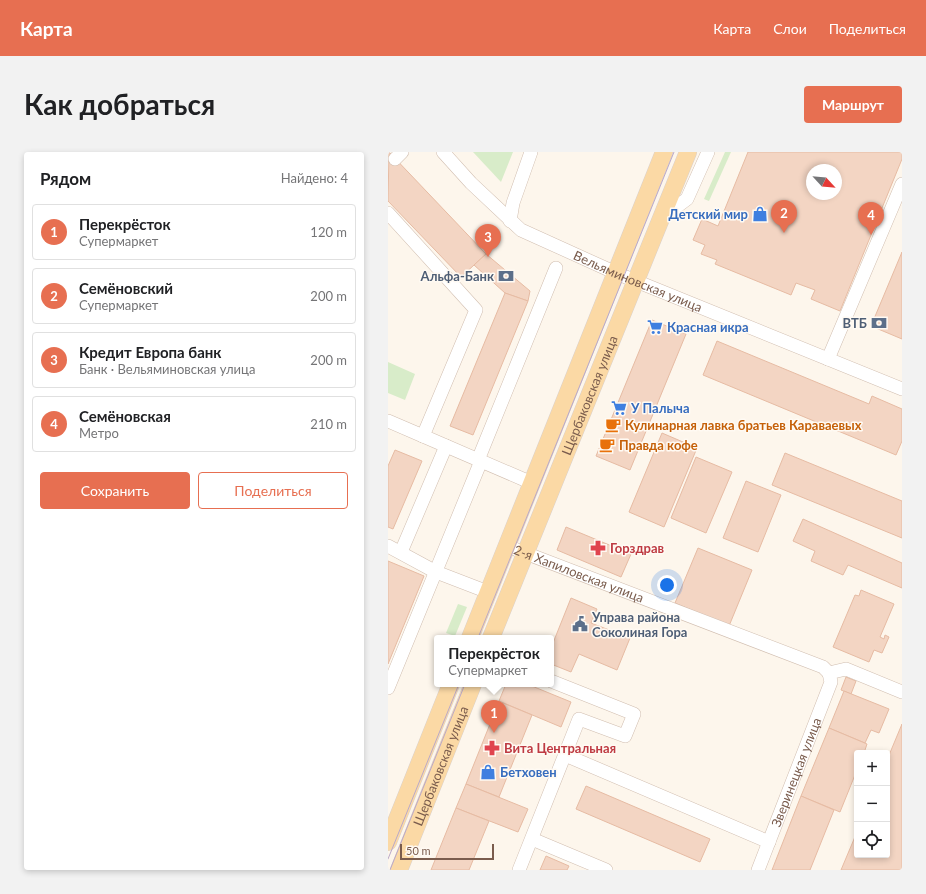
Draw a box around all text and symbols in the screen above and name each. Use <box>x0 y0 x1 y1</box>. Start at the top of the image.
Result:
text: Карта <box>20 17 73 40</box>
text: Карта <box>713 20 751 37</box>
text: Слои <box>773 20 807 37</box>
text: Поделиться <box>829 20 906 37</box>
button: Маршрут <box>804 86 902 123</box>
text: Как добраться <box>24 87 215 121</box>
north arrow <box>806 164 842 200</box>
text: Рядом <box>40 168 91 189</box>
text: Найдено: 4 <box>281 170 348 186</box>
pin: 2 <box>771 200 797 233</box>
pin: 4 <box>858 202 884 235</box>
shop icon: Детский мир <box>751 205 769 223</box>
place label: Детский мир <box>669 206 748 222</box>
text: Перекрёсток <box>79 215 171 233</box>
text: 1 <box>50 224 58 240</box>
text: 120 m <box>310 224 347 240</box>
pin: 3 <box>475 224 501 257</box>
text: Супермаркет <box>79 233 158 249</box>
street label: Вельяминовская улица <box>571 247 705 315</box>
bank icon: Альфа-Банк <box>497 267 515 285</box>
place label: Альфа-Банк <box>420 268 494 284</box>
text: Семёновский <box>79 279 173 297</box>
text: 2 <box>50 288 58 304</box>
text: 200 m <box>310 288 347 304</box>
text: Супермаркет <box>79 297 158 313</box>
bank icon: ВТБ <box>870 314 888 332</box>
place label: ВТБ <box>843 315 867 331</box>
supermarket icon: Красная икра <box>646 318 664 336</box>
place label: Красная икра <box>667 319 749 335</box>
street label: Щербаковская улица <box>558 333 621 457</box>
text: Кредит Европа банк <box>79 343 221 361</box>
text: 3 <box>50 352 58 368</box>
text: 200 m <box>310 352 347 368</box>
text: Банк · Вельяминовская улица <box>79 361 255 377</box>
supermarket icon: У Палыча <box>610 399 628 417</box>
place label: У Палыча <box>630 400 690 416</box>
text: Семёновская <box>79 407 171 425</box>
text: 4 <box>50 416 58 432</box>
text: 210 m <box>310 416 347 432</box>
cafe icon: Кулинарная лавка братьев Караваевых <box>604 416 622 434</box>
place label: Кулинарная лавка братьев Караваевых <box>625 417 862 433</box>
text: Метро <box>79 425 119 441</box>
cafe icon: Правда кофе <box>598 436 616 454</box>
place label: Правда кофе <box>619 437 698 453</box>
button: Сохранить <box>40 472 190 509</box>
button: Поделиться <box>198 472 348 509</box>
pharmacy icon: Горздрав <box>589 539 607 557</box>
place label: Горздрав <box>610 540 665 556</box>
street label: 2-я Хапиловская улица <box>512 541 646 606</box>
your location <box>657 575 677 595</box>
place label: Управа района Соколиная Гора <box>591 609 687 640</box>
public building icon: Управа района Соколиная Гора <box>571 615 589 633</box>
popup <box>434 635 554 687</box>
text: Перекрёсток <box>448 644 540 662</box>
text: Супермаркет <box>448 662 528 678</box>
pin: 1 <box>481 700 507 733</box>
street label: Щербаковская улица <box>409 704 471 828</box>
street label: Зверинецкая улица <box>768 715 824 829</box>
pharmacy icon: Вита Центральная <box>483 739 501 757</box>
place label: Вита Центральная <box>504 740 616 756</box>
map controls <box>854 750 890 858</box>
button: + <box>854 750 890 786</box>
shop icon: Бетховен <box>479 763 497 781</box>
place label: Бетховен <box>500 764 557 780</box>
button: − <box>854 786 890 822</box>
button: locate <box>854 822 890 858</box>
scale bar <box>400 842 494 861</box>
text: 50 m <box>406 844 431 857</box>

